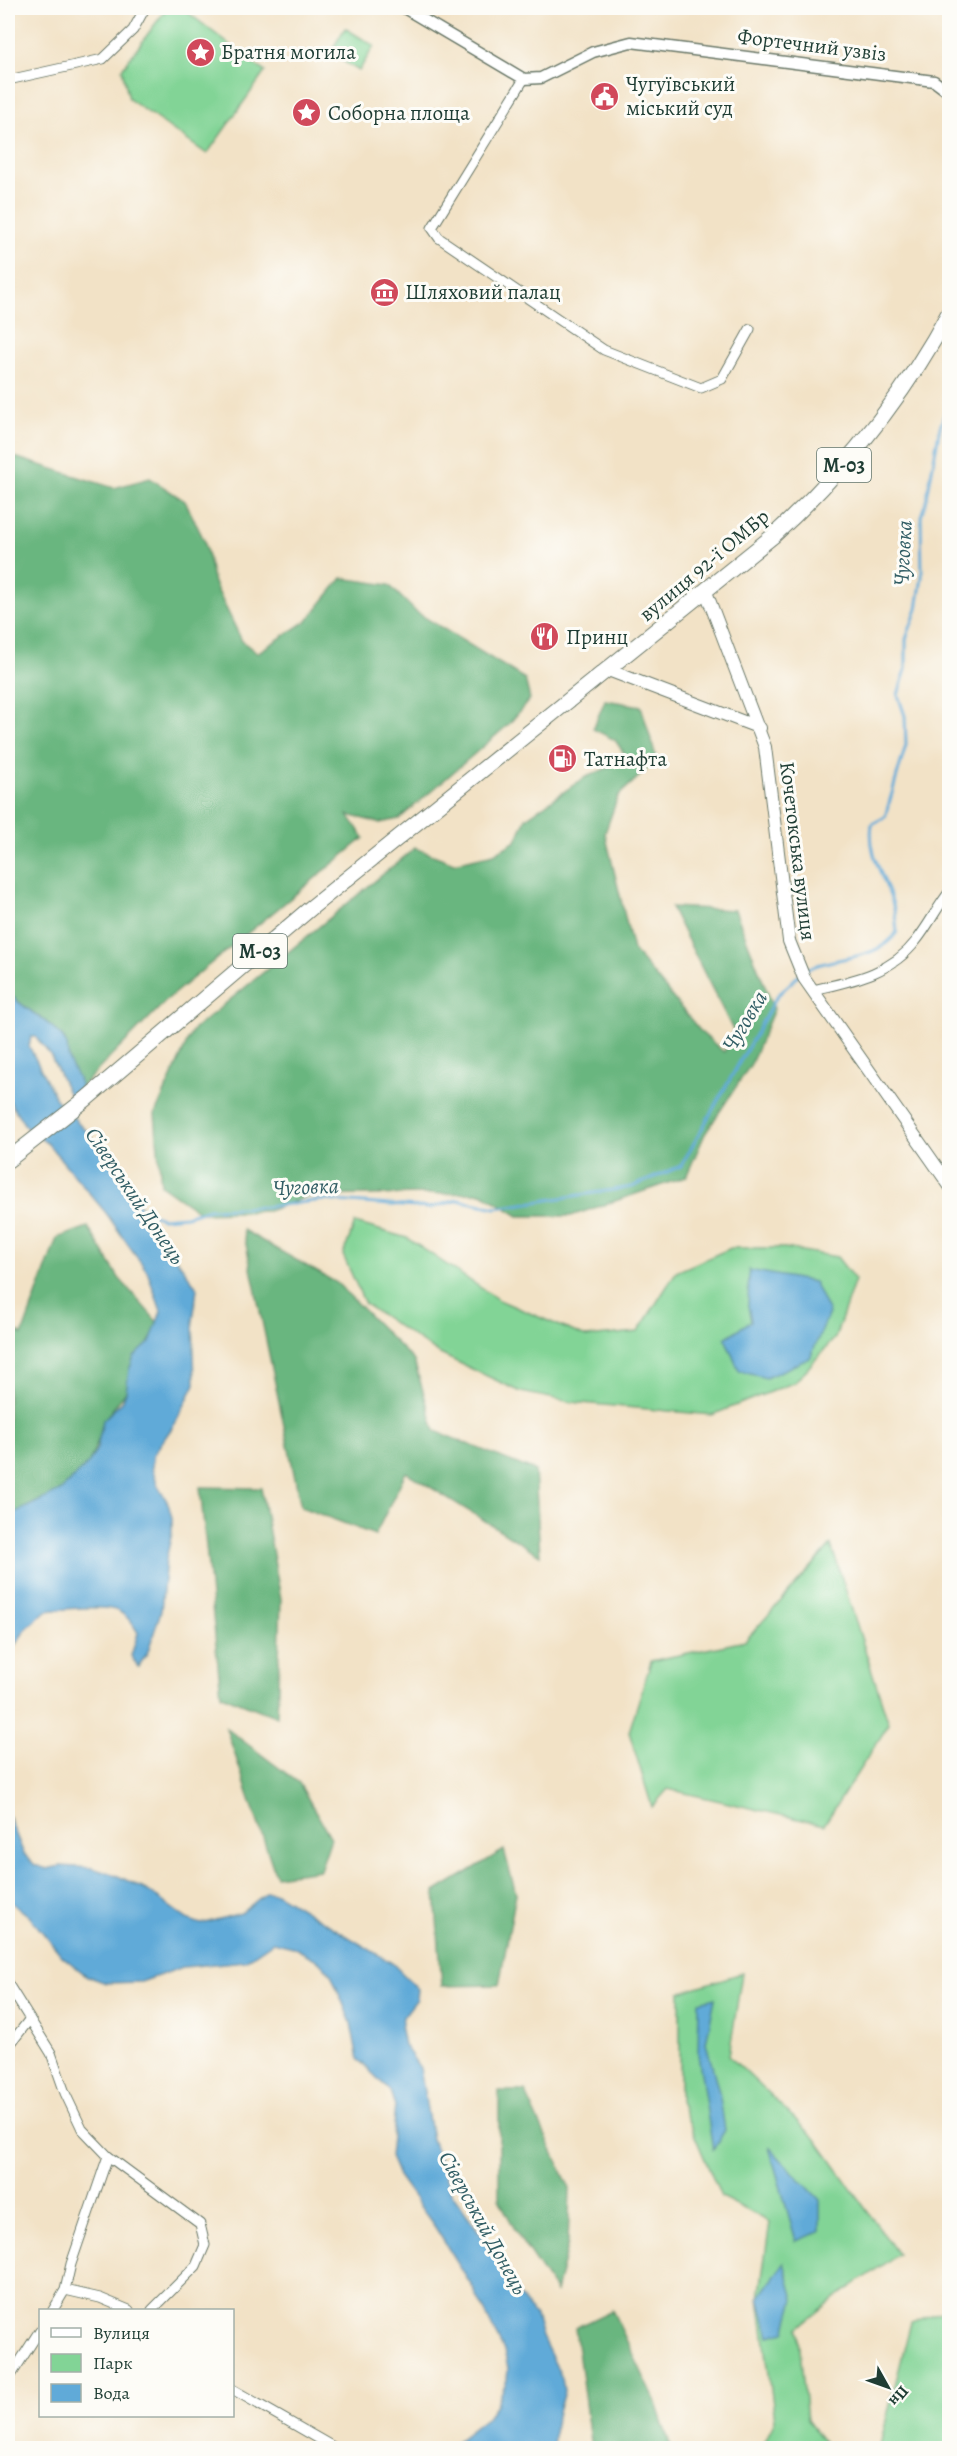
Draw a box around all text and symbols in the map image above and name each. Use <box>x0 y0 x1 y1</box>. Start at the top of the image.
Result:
street label: Фортечний узвіз <box>736 22 888 68</box>
place icon: Братня могила <box>184 36 216 68</box>
place label: Братня могила <box>221 38 356 66</box>
place label: Чугуївський міський суд <box>626 70 735 122</box>
public building icon: Чугуївський міський суд <box>589 80 621 112</box>
place icon: Соборна площа <box>291 97 323 129</box>
place label: Соборна площа <box>328 99 470 127</box>
museum icon: Шляховий палац <box>368 276 400 308</box>
place label: Шляховий палац <box>405 278 561 306</box>
road number: М-03 <box>817 448 871 482</box>
street label: вулиця 92-ї ОМБр <box>633 502 775 628</box>
water label: Чуговка <box>886 519 920 587</box>
restaurant icon: Принц <box>529 621 561 653</box>
place label: Принц <box>566 623 628 651</box>
fuel station icon: Татнафта <box>547 743 579 775</box>
place label: Татнафта <box>584 745 667 773</box>
street label: Кочетокська вулиця <box>773 760 823 942</box>
road number: М-03 <box>233 934 287 968</box>
water label: Чуговка <box>715 985 775 1057</box>
water label: Сіверський Донець <box>78 1121 192 1271</box>
water label: Чуговка <box>273 1171 339 1203</box>
water label: Сіверський Донець <box>431 2146 535 2300</box>
legend <box>39 2309 234 2417</box>
text: Вулиця <box>93 2321 150 2345</box>
text: Парк <box>93 2351 133 2375</box>
north arrow <box>858 2357 918 2417</box>
text: Вода <box>93 2381 131 2405</box>
text: Пн <box>884 2381 914 2411</box>

